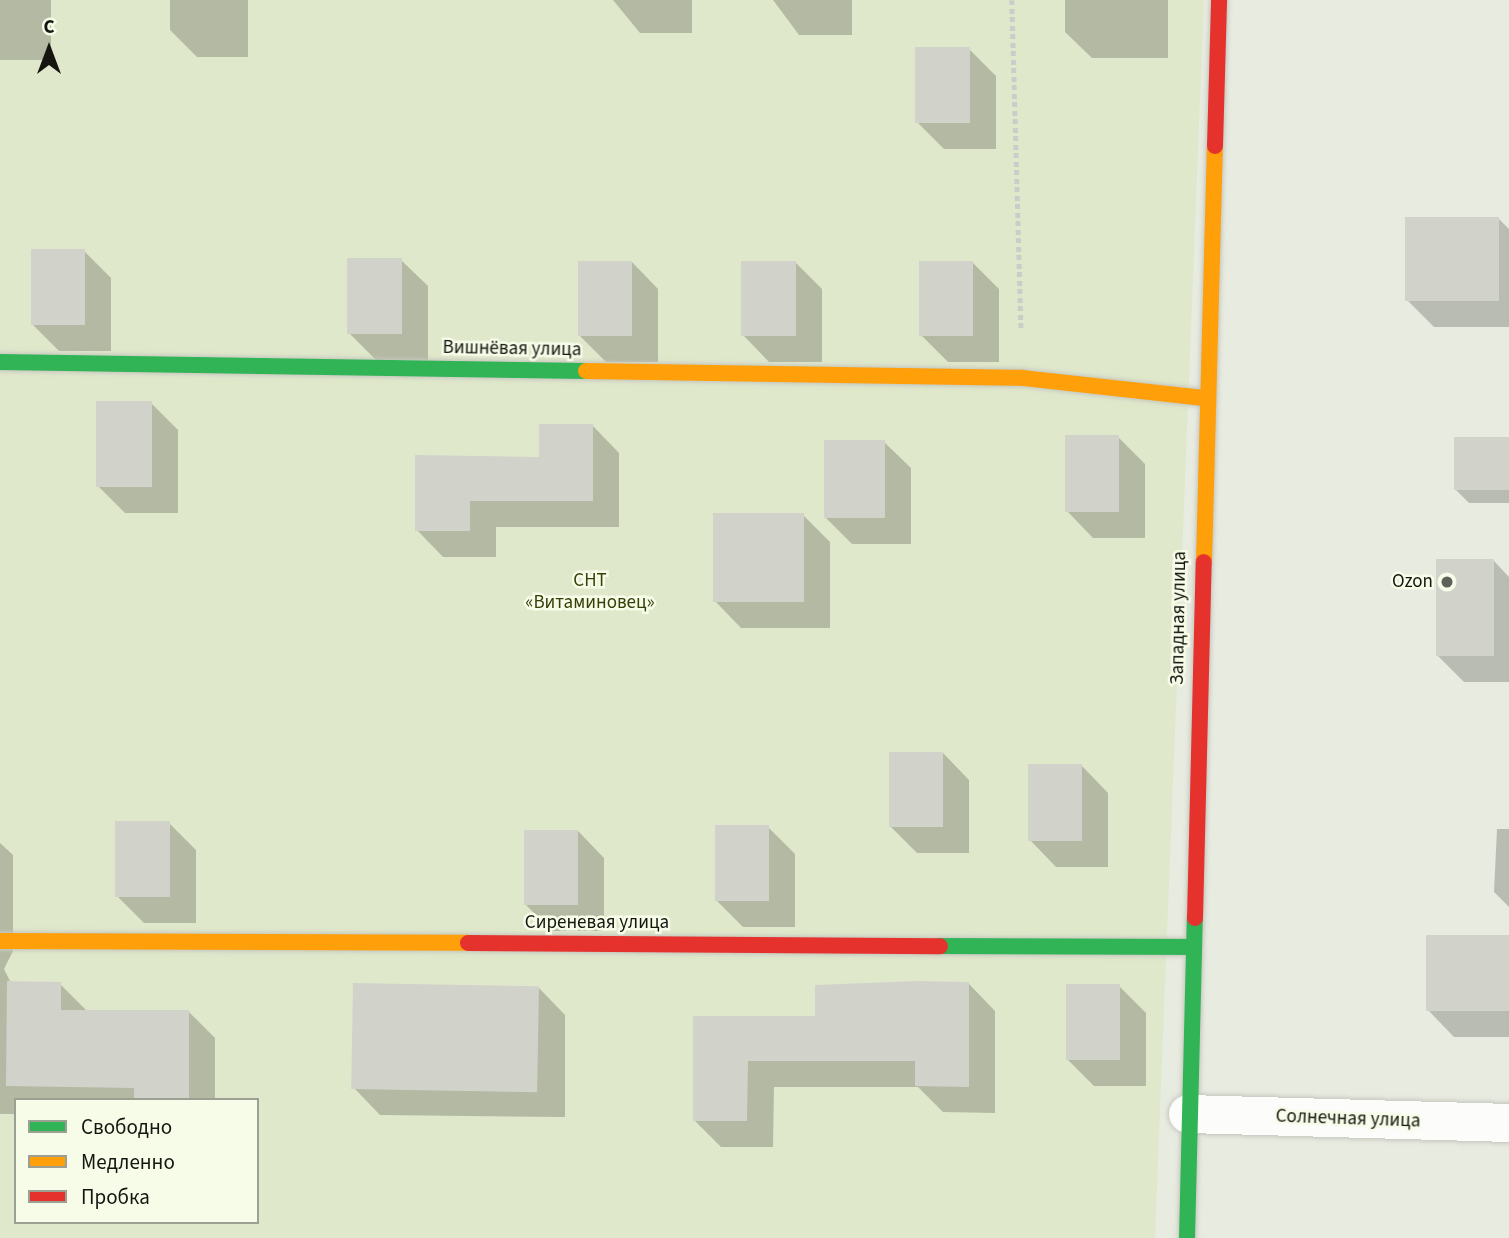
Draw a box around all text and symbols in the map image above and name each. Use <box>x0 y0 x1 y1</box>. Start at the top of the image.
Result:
north arrow <box>14 14 84 84</box>
text: С <box>43 14 55 41</box>
street label: Вишнёвая улица <box>442 336 582 362</box>
street label: Западная улица <box>1166 551 1192 685</box>
park label: СНТ «Витаминовец» <box>525 570 655 614</box>
place label: Ozon <box>1392 571 1433 593</box>
marker: Ozon <box>1439 574 1455 590</box>
street label: Сиреневая улица <box>525 912 669 934</box>
legend <box>14 1098 259 1224</box>
street label: Солнечная улица <box>1275 1105 1421 1133</box>
text: Свободно <box>81 1112 172 1142</box>
text: Медленно <box>81 1147 175 1177</box>
text: Пробка <box>81 1182 150 1212</box>

